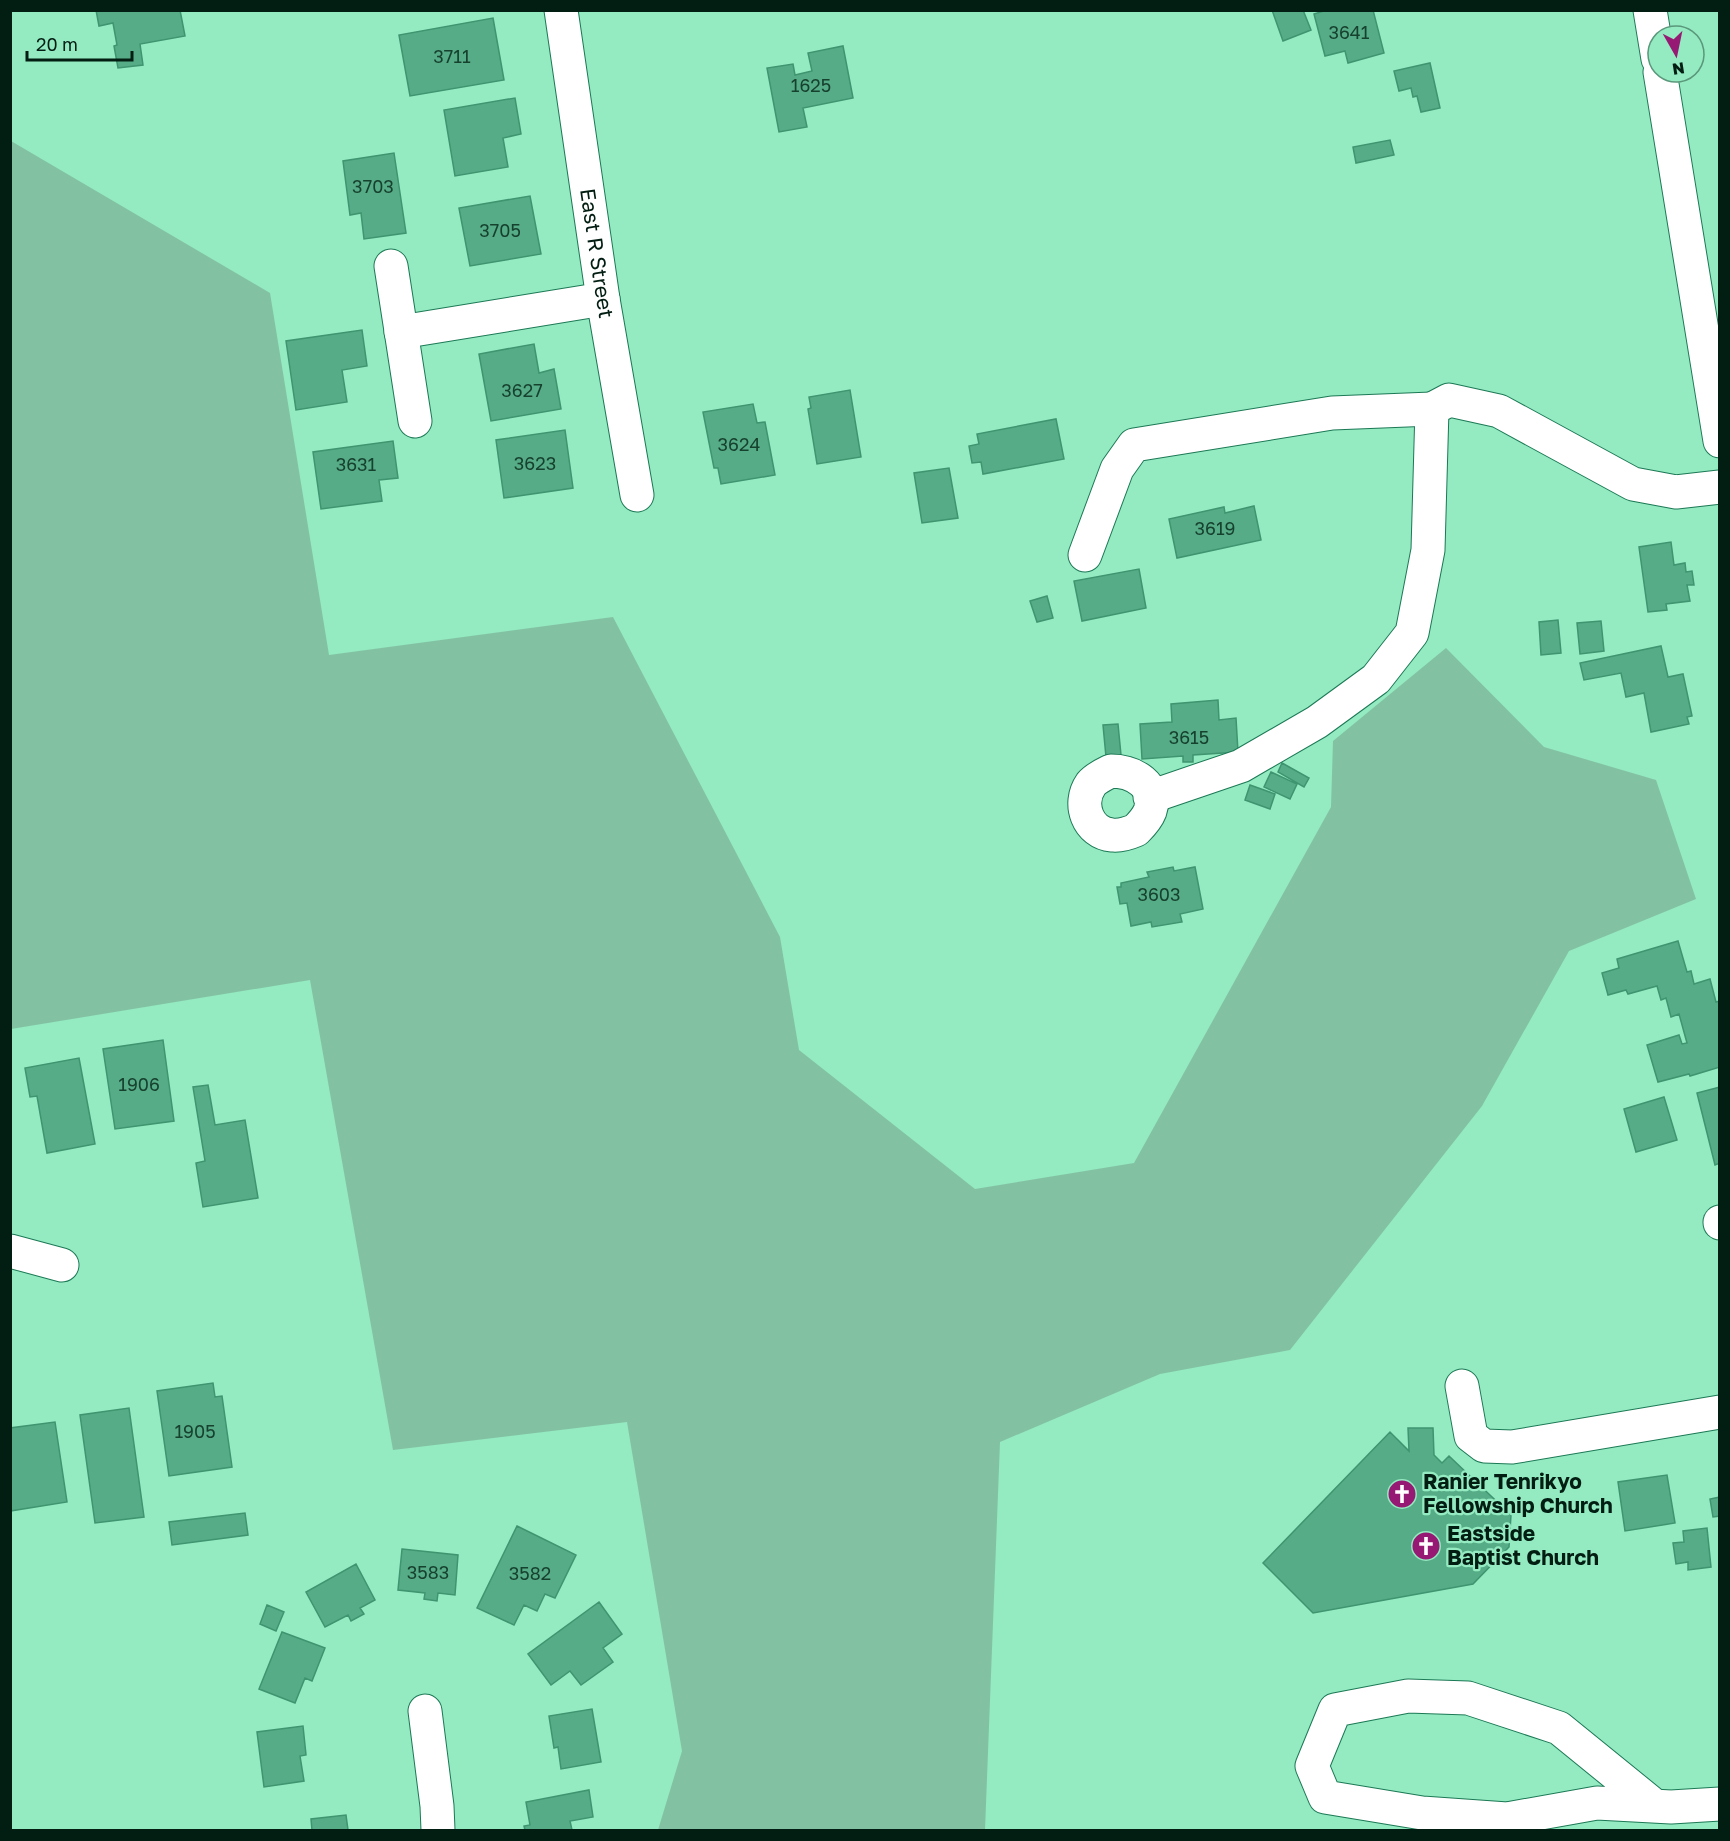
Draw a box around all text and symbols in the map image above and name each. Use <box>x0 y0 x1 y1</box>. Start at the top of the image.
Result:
house number: 3641 <box>1328 21 1370 43</box>
scale bar <box>27 24 132 62</box>
north arrow <box>1646 24 1706 84</box>
text: 20 m <box>36 33 78 55</box>
house number: 3711 <box>433 45 471 67</box>
text: N <box>1671 58 1686 80</box>
house number: 1625 <box>791 74 831 96</box>
house number: 3703 <box>352 175 394 197</box>
street label: East R Street <box>575 187 620 320</box>
house number: 3705 <box>479 219 521 241</box>
house number: 3627 <box>501 379 543 401</box>
house number: 3624 <box>718 433 760 455</box>
house number: 3623 <box>514 452 556 474</box>
house number: 3631 <box>336 453 377 475</box>
house number: 3619 <box>1194 517 1236 539</box>
house number: 3615 <box>1169 726 1209 748</box>
house number: 3603 <box>1137 883 1181 905</box>
house number: 1906 <box>118 1073 160 1095</box>
house number: 1905 <box>174 1420 216 1442</box>
place label: Ranier Tenrikyo Fellowship Church <box>1423 1468 1613 1518</box>
church icon: Ranier Tenrikyo Fellowship Church <box>1386 1478 1418 1510</box>
place label: Eastside Baptist Church <box>1447 1520 1599 1570</box>
church icon: Eastside Baptist Church <box>1410 1530 1442 1562</box>
house number: 3583 <box>407 1561 449 1583</box>
house number: 3582 <box>509 1562 551 1584</box>

